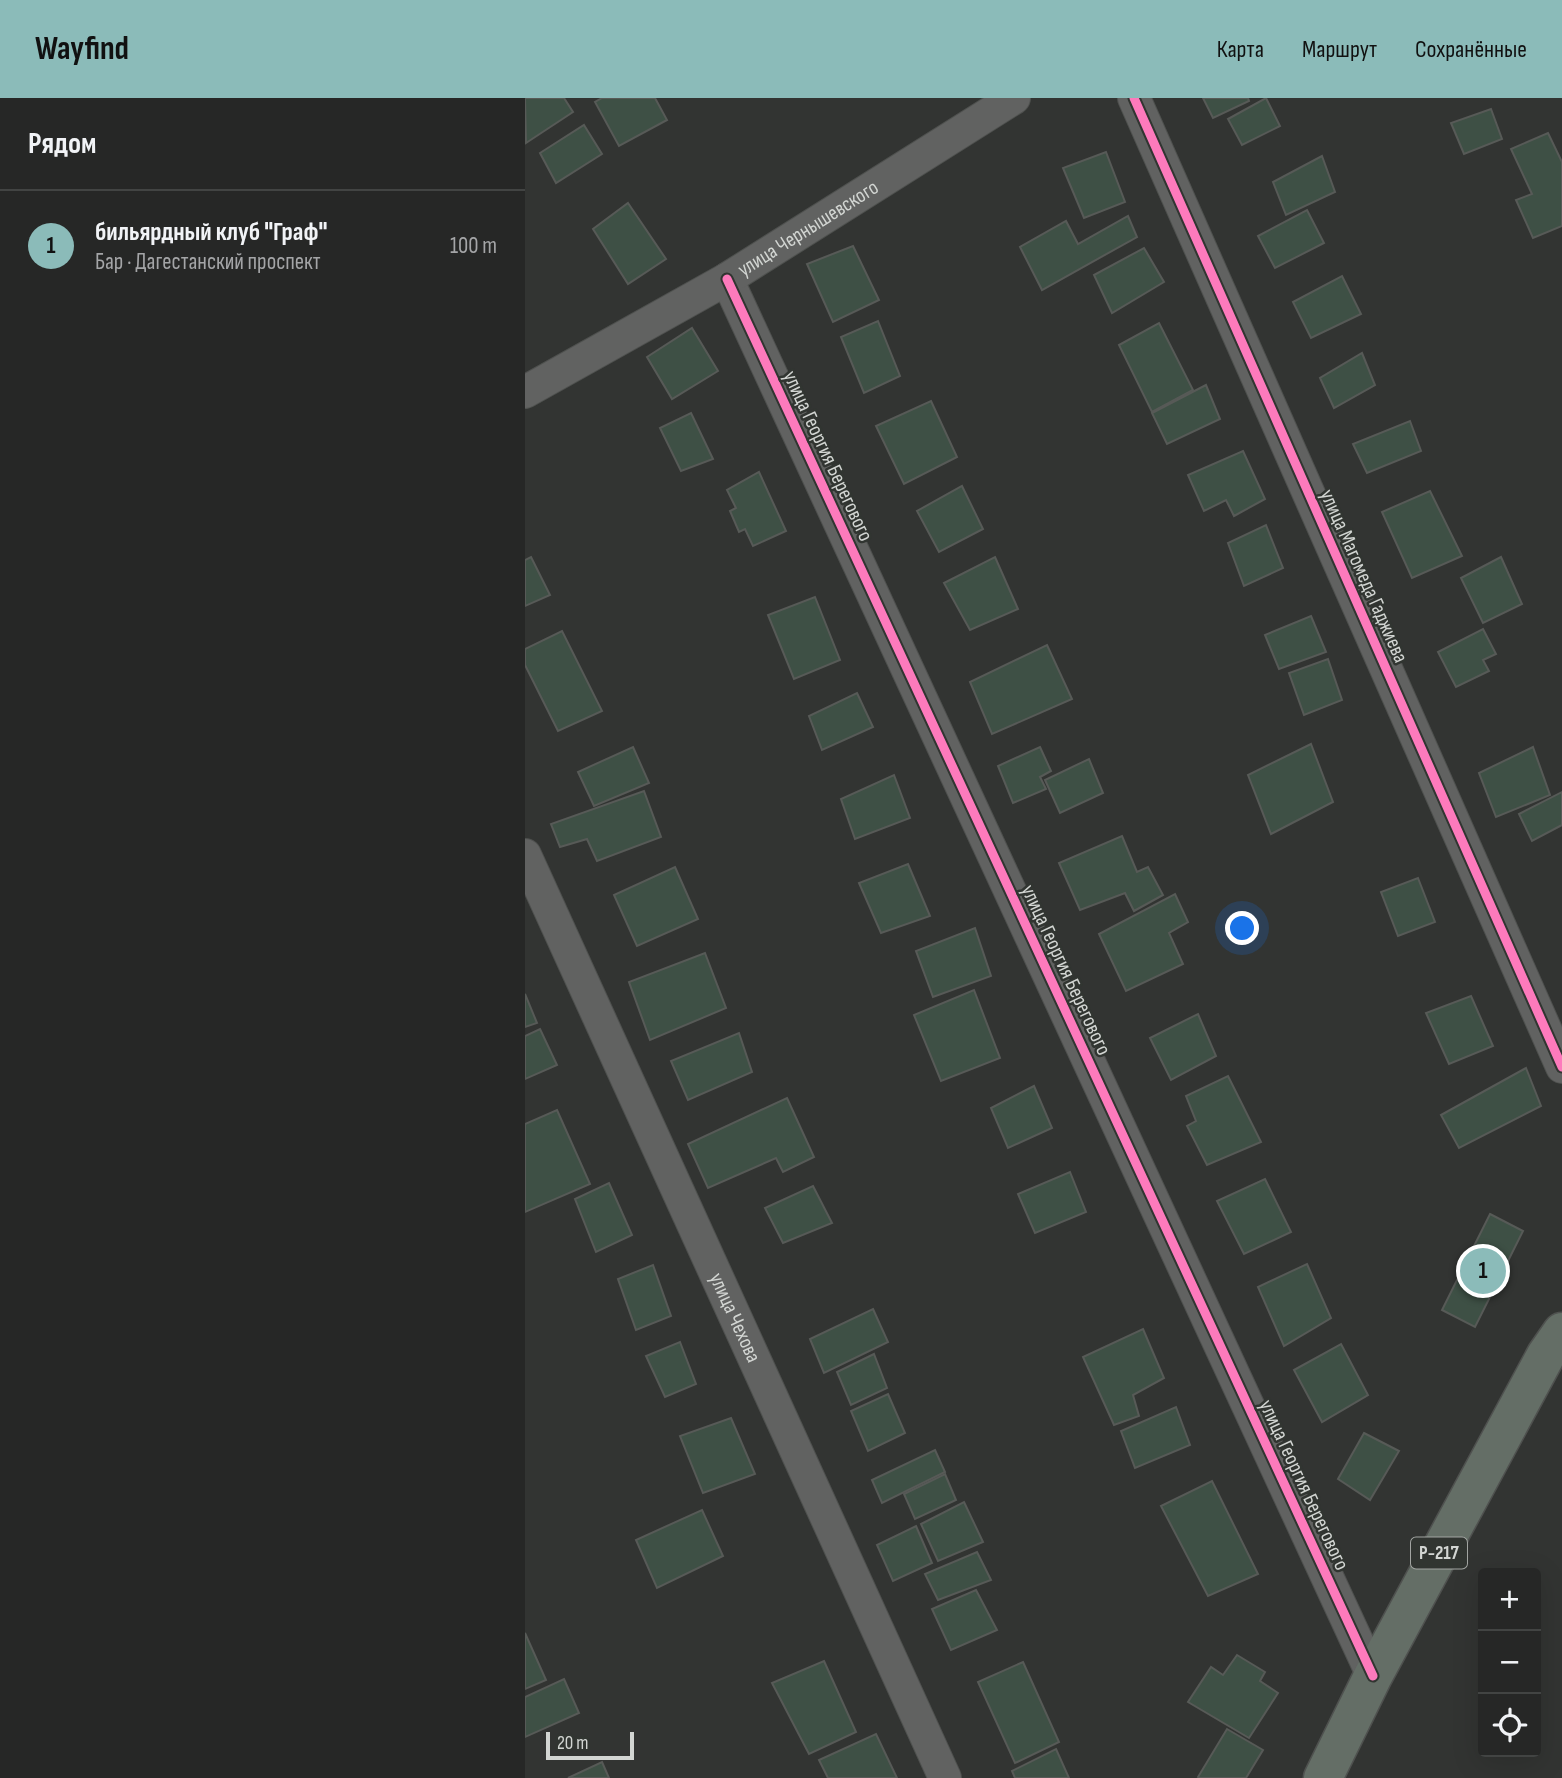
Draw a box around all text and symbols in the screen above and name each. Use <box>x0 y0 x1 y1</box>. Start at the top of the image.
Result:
text: Wayfind <box>35 29 129 69</box>
text: Карта <box>1217 35 1264 64</box>
text: Маршрут <box>1302 35 1377 64</box>
text: Сохранённые <box>1415 35 1527 64</box>
text: Рядом <box>28 126 96 162</box>
street label: улица Чернышевского <box>733 174 883 282</box>
text: бильярдный клуб "Граф" <box>95 217 327 248</box>
text: 1 <box>46 232 56 260</box>
text: 100 m <box>450 232 497 260</box>
text: Бар · Дагестанский проспект <box>95 248 321 276</box>
street label: улица Георгия Берегового <box>778 367 878 545</box>
street label: улица Магомеда Гаджиева <box>1315 486 1413 666</box>
street label: улица Георгия Берегового <box>1016 881 1116 1059</box>
your location <box>1225 911 1259 945</box>
pin: 1 <box>1460 1245 1506 1297</box>
street label: улица Чехова <box>704 1269 767 1366</box>
street label: улица Георгия Берегового <box>1254 1396 1354 1574</box>
road number: Р-217 <box>1411 1538 1467 1568</box>
map controls <box>1478 1568 1541 1757</box>
button: + <box>1478 1568 1541 1631</box>
button: − <box>1478 1631 1541 1694</box>
button: locate <box>1478 1694 1541 1757</box>
scale bar <box>546 1729 633 1761</box>
text: 20 m <box>557 1732 589 1755</box>

